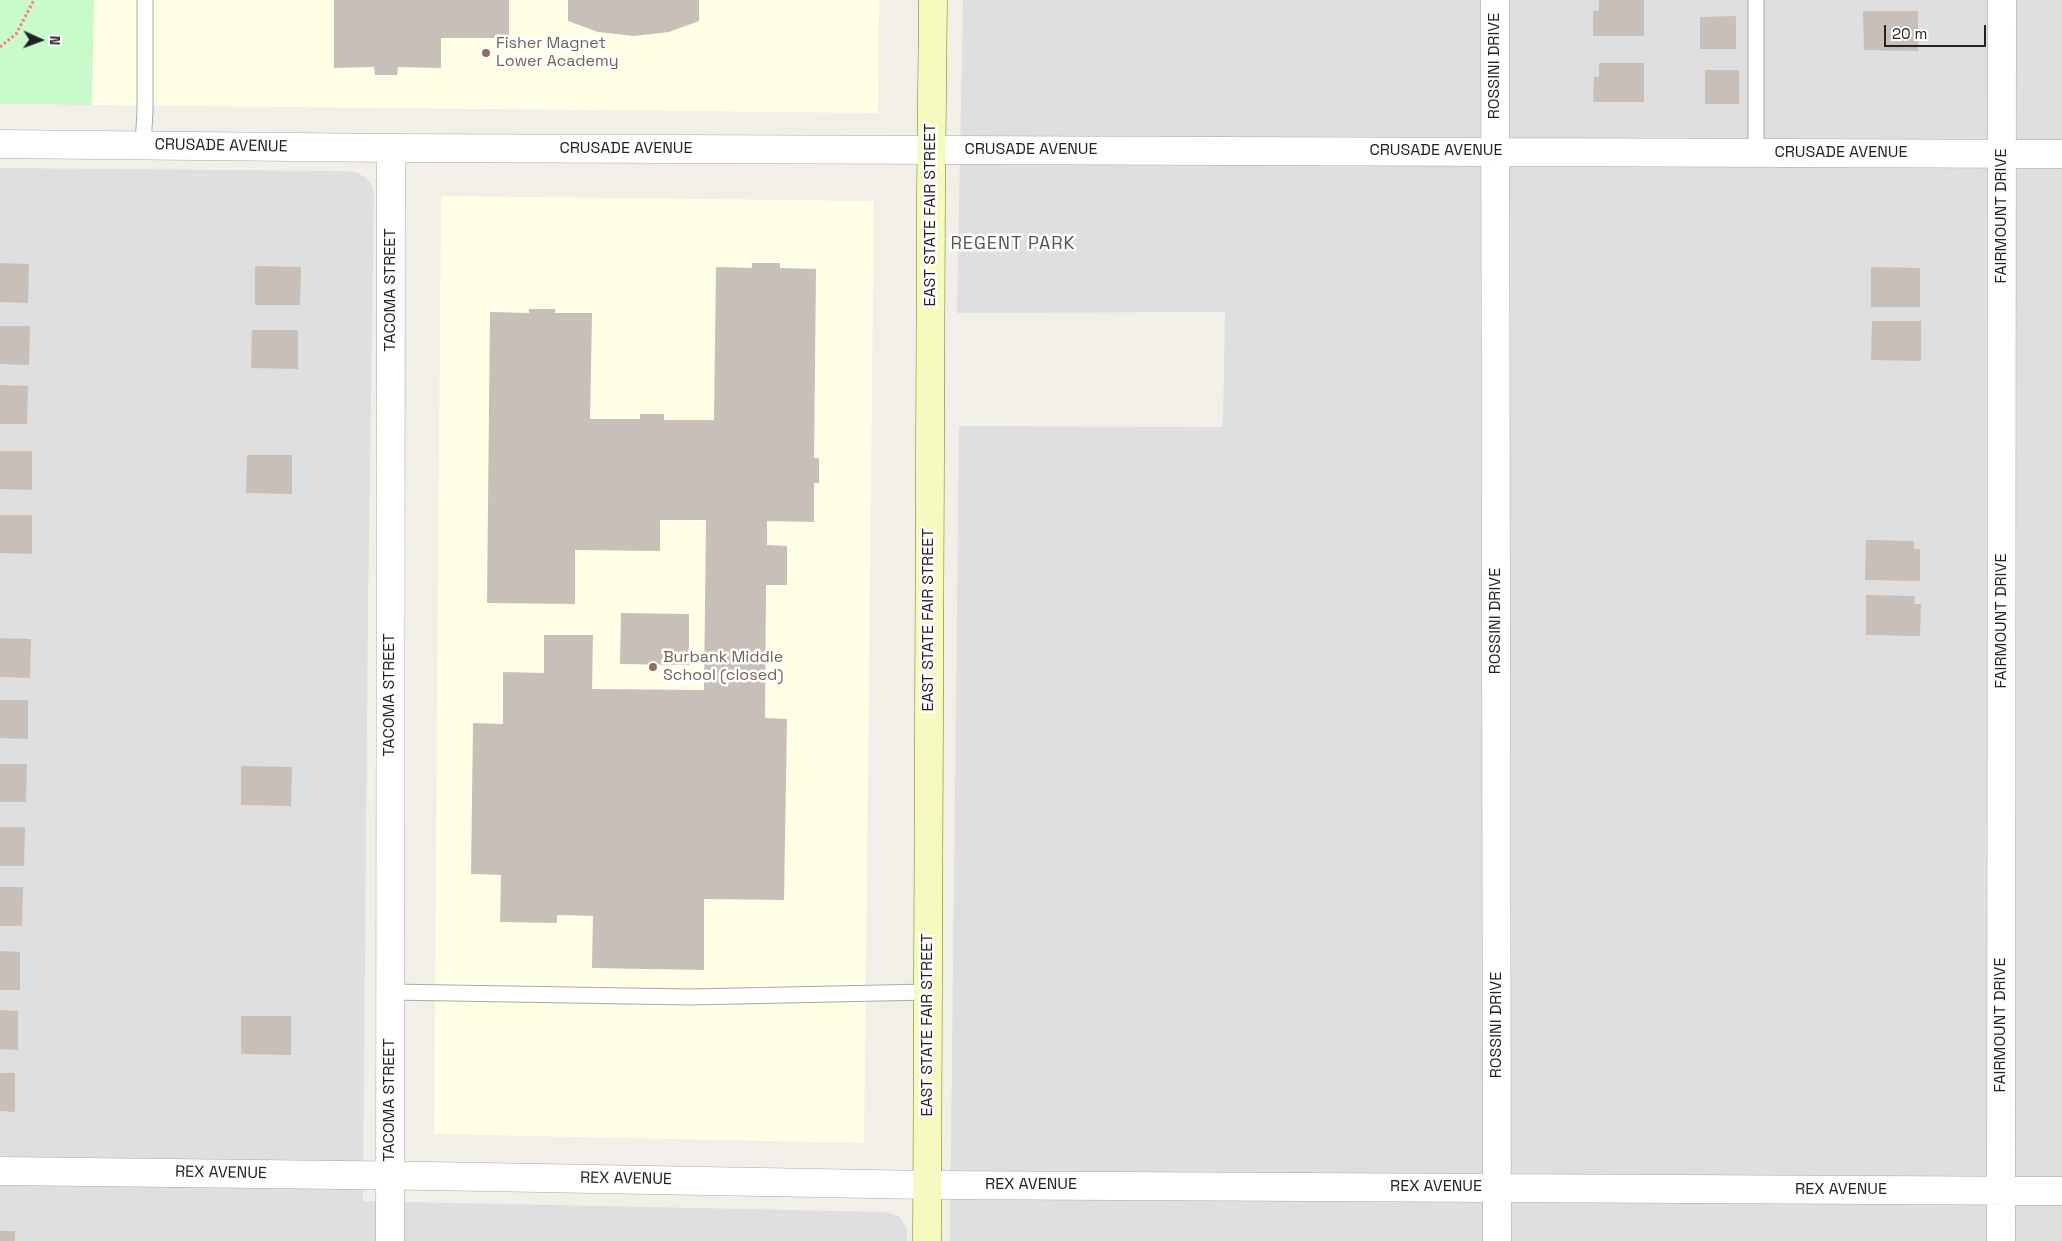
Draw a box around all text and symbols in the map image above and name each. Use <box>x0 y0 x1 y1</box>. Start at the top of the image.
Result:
street label: ROSSINI DRIVE <box>1485 13 1505 119</box>
north arrow <box>15 15 65 65</box>
scale bar <box>1887 15 1990 47</box>
text: 20 m <box>1892 24 1927 43</box>
place label: Fisher Magnet Lower Academy <box>496 34 619 72</box>
text: N <box>46 36 64 46</box>
marker: Fisher Magnet Lower Academy <box>480 47 492 59</box>
street label: EAST STATE FAIR STREET <box>921 123 941 307</box>
street label: CRUSADE AVENUE <box>154 135 288 157</box>
street label: CRUSADE AVENUE <box>559 139 693 159</box>
street label: CRUSADE AVENUE <box>964 140 1098 160</box>
street label: CRUSADE AVENUE <box>1369 141 1503 161</box>
street label: CRUSADE AVENUE <box>1774 143 1908 163</box>
street label: FAIRMOUNT DRIVE <box>1992 149 2012 283</box>
street label: TACOMA STREET <box>381 228 401 352</box>
district label: REGENT PARK <box>949 233 1077 255</box>
street label: EAST STATE FAIR STREET <box>919 528 939 712</box>
street label: FAIRMOUNT DRIVE <box>1992 554 2012 688</box>
street label: ROSSINI DRIVE <box>1486 568 1506 674</box>
street label: TACOMA STREET <box>380 633 400 757</box>
place label: Burbank Middle School (closed) <box>663 648 783 686</box>
marker: Burbank Middle School (closed) <box>647 661 659 673</box>
street label: EAST STATE FAIR STREET <box>918 933 938 1117</box>
street label: FAIRMOUNT DRIVE <box>1991 958 2011 1092</box>
street label: ROSSINI DRIVE <box>1487 972 1507 1078</box>
street label: TACOMA STREET <box>380 1038 400 1162</box>
street label: REX AVENUE <box>175 1163 267 1183</box>
street label: REX AVENUE <box>580 1169 672 1189</box>
street label: REX AVENUE <box>985 1175 1077 1195</box>
street label: REX AVENUE <box>1390 1177 1482 1197</box>
street label: REX AVENUE <box>1795 1180 1887 1200</box>

